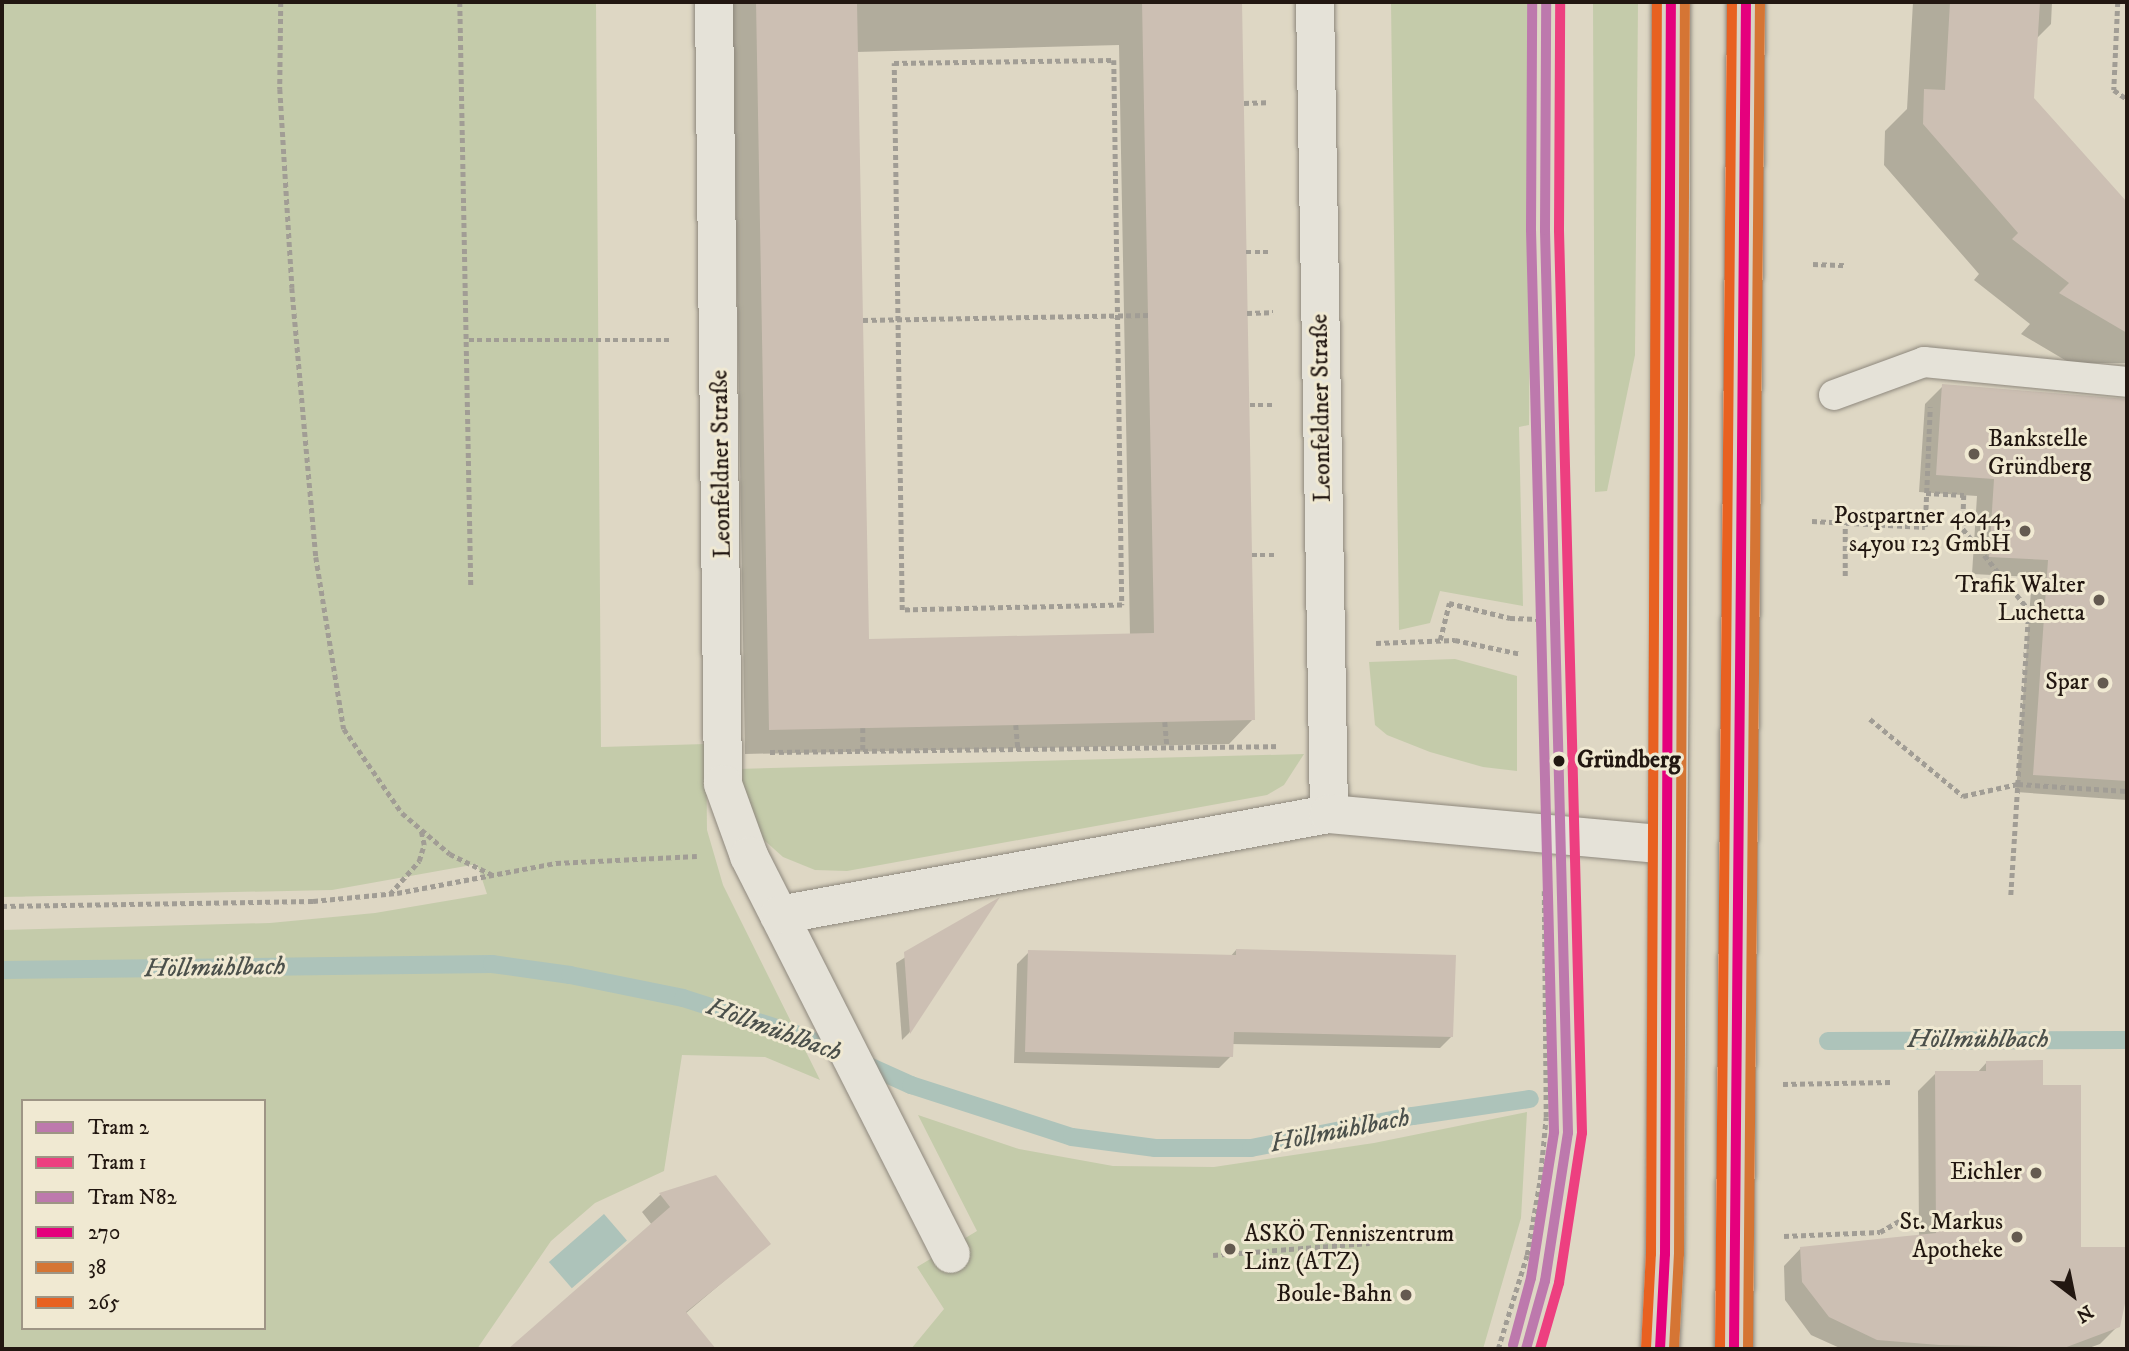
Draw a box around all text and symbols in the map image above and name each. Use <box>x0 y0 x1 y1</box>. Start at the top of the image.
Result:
street label: Leonfeldner Straße <box>1306 314 1338 502</box>
street label: Leonfeldner Straße <box>706 370 738 558</box>
place label: Bankstelle Gründberg <box>1988 426 2092 482</box>
marker: Bankstelle Gründberg <box>1966 446 1982 462</box>
place label: Postpartner 4044, s4you 123 GmbH <box>1833 503 2011 559</box>
marker: Postpartner 4044, s4you 123 GmbH <box>2017 523 2033 539</box>
place label: Trafik Walter Luchetta <box>1955 572 2085 628</box>
marker: Trafik Walter Luchetta <box>2091 592 2107 608</box>
place label: Spar <box>2045 669 2089 697</box>
marker: Spar <box>2095 675 2111 691</box>
place label: Gründberg <box>1577 747 1681 775</box>
marker: Gründberg <box>1547 749 1571 773</box>
water label: Höllmühlbach <box>144 951 286 985</box>
water label: Höllmühlbach <box>702 991 846 1069</box>
water label: Höllmühlbach <box>1907 1024 2049 1056</box>
legend <box>21 1099 266 1330</box>
water label: Höllmühlbach <box>1268 1102 1412 1160</box>
text: Tram 2 <box>88 1115 149 1141</box>
text: Tram 1 <box>88 1150 146 1176</box>
place label: Eichler <box>1950 1159 2022 1187</box>
marker: Eichler <box>2028 1165 2044 1181</box>
text: Tram N82 <box>88 1185 177 1211</box>
place label: St. Markus Apotheke <box>1900 1209 2003 1265</box>
text: 270 <box>88 1220 120 1246</box>
place label: ASKÖ Tenniszentrum Linz (ATZ) <box>1244 1221 1454 1277</box>
marker: St. Markus Apotheke <box>2009 1229 2025 1245</box>
marker: ASKÖ Tenniszentrum Linz (ATZ) <box>1222 1241 1238 1257</box>
text: 38 <box>88 1255 106 1281</box>
north arrow <box>2038 1260 2108 1330</box>
place label: Boule-Bahn <box>1276 1281 1392 1309</box>
marker: Boule-Bahn <box>1398 1287 1414 1303</box>
text: 265 <box>88 1290 120 1316</box>
text: N <box>2072 1299 2097 1327</box>

